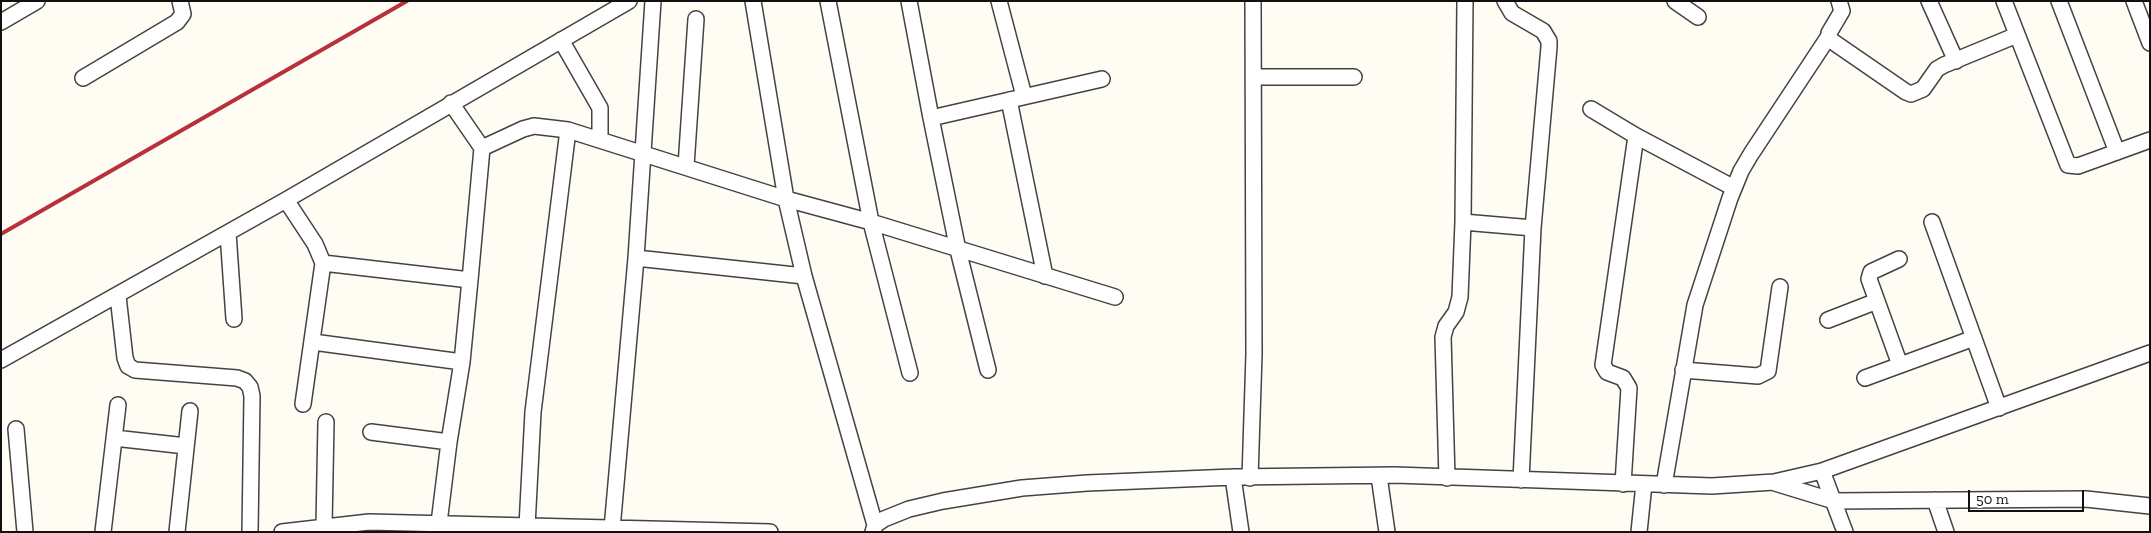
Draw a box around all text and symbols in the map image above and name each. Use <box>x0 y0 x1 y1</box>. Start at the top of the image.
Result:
scale bar <box>1971 480 2087 512</box>
text: 50 m <box>1976 490 2009 508</box>

